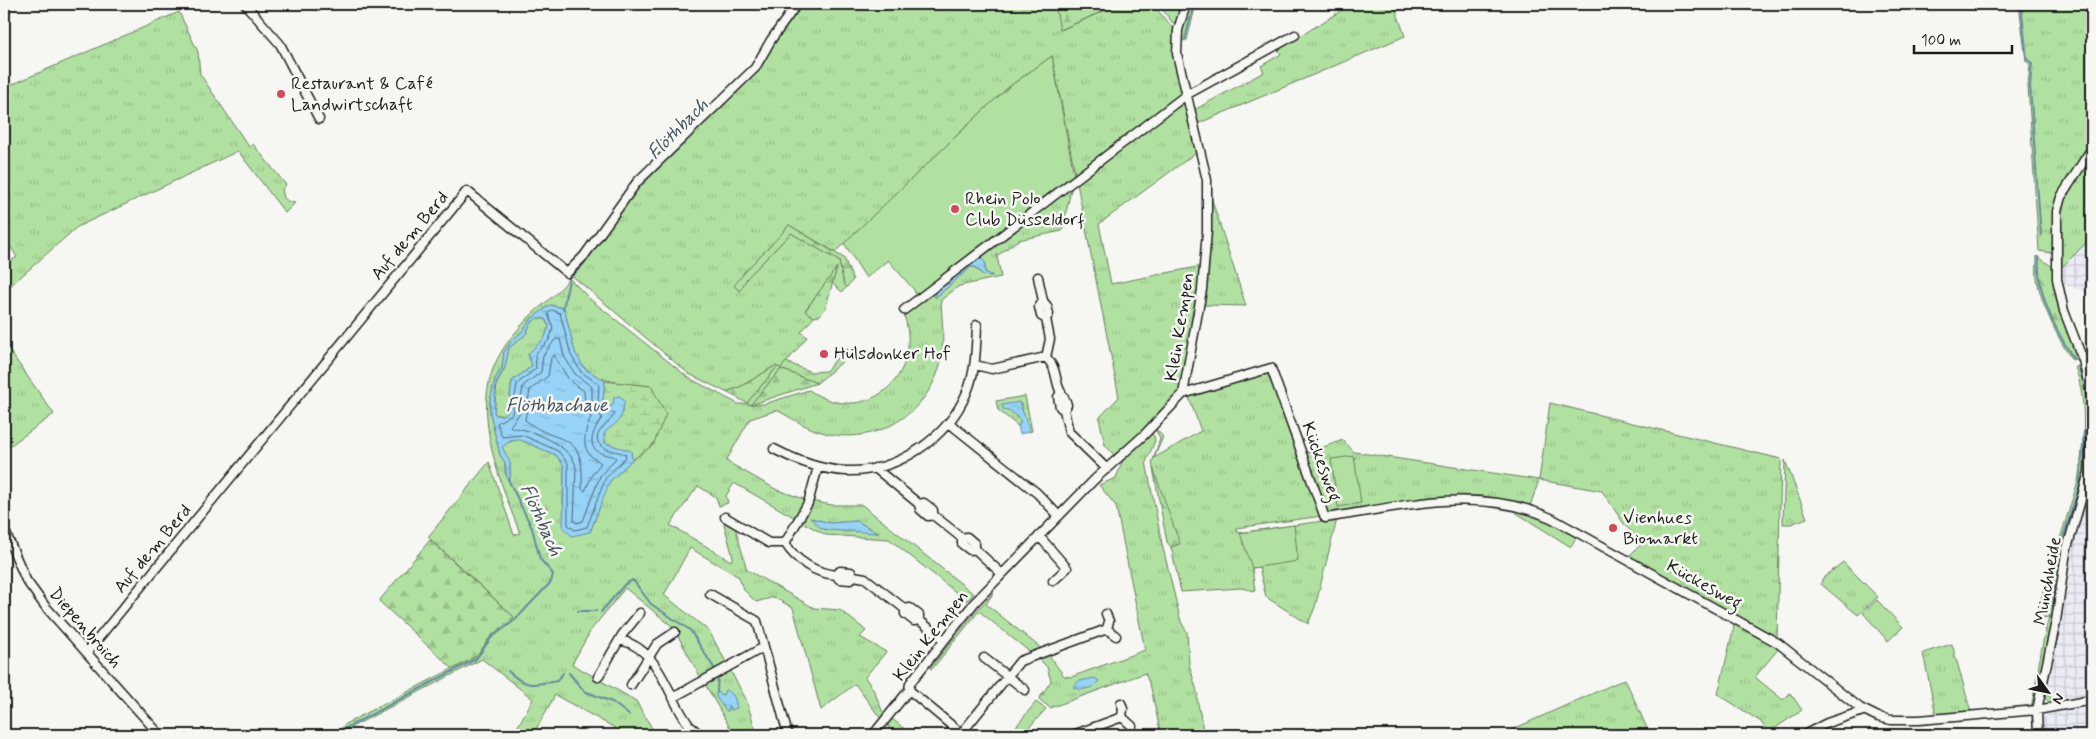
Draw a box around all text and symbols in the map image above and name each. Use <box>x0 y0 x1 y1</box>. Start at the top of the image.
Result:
scale bar <box>1914 22 2011 54</box>
text: 100 m <box>1921 31 1961 51</box>
place label: Restaurant & Café Landwirtschaft <box>291 72 433 117</box>
marker: Restaurant & Café Landwirtschaft <box>275 88 287 100</box>
water label: Flöthbach <box>642 93 714 165</box>
street label: Auf dem Berd <box>366 186 454 286</box>
place label: Rhein Polo Club Düsseldorf <box>965 187 1084 232</box>
marker: Rhein Polo Club Düsseldorf <box>949 203 961 215</box>
street label: Klein Kempen <box>1160 271 1200 383</box>
place label: Hülsdonker Hof <box>834 342 951 366</box>
marker: Hülsdonker Hof <box>818 348 830 360</box>
water label: Flöthbachaue <box>506 393 609 418</box>
street label: Kückesweg <box>1294 419 1347 506</box>
water label: Flöthbach <box>514 480 568 560</box>
street label: Auf dem Berd <box>109 499 197 599</box>
place label: Vienhues Biomarkt <box>1623 506 1698 551</box>
marker: Vienhues Biomarkt <box>1607 522 1619 534</box>
street label: Münchheide <box>2028 535 2068 627</box>
street label: Kückesweg <box>1661 554 1746 617</box>
street label: Diepenbroich <box>43 582 127 674</box>
street label: Klein Kempen <box>888 585 974 687</box>
north arrow <box>2024 666 2074 716</box>
text: N <box>2048 690 2068 707</box>

